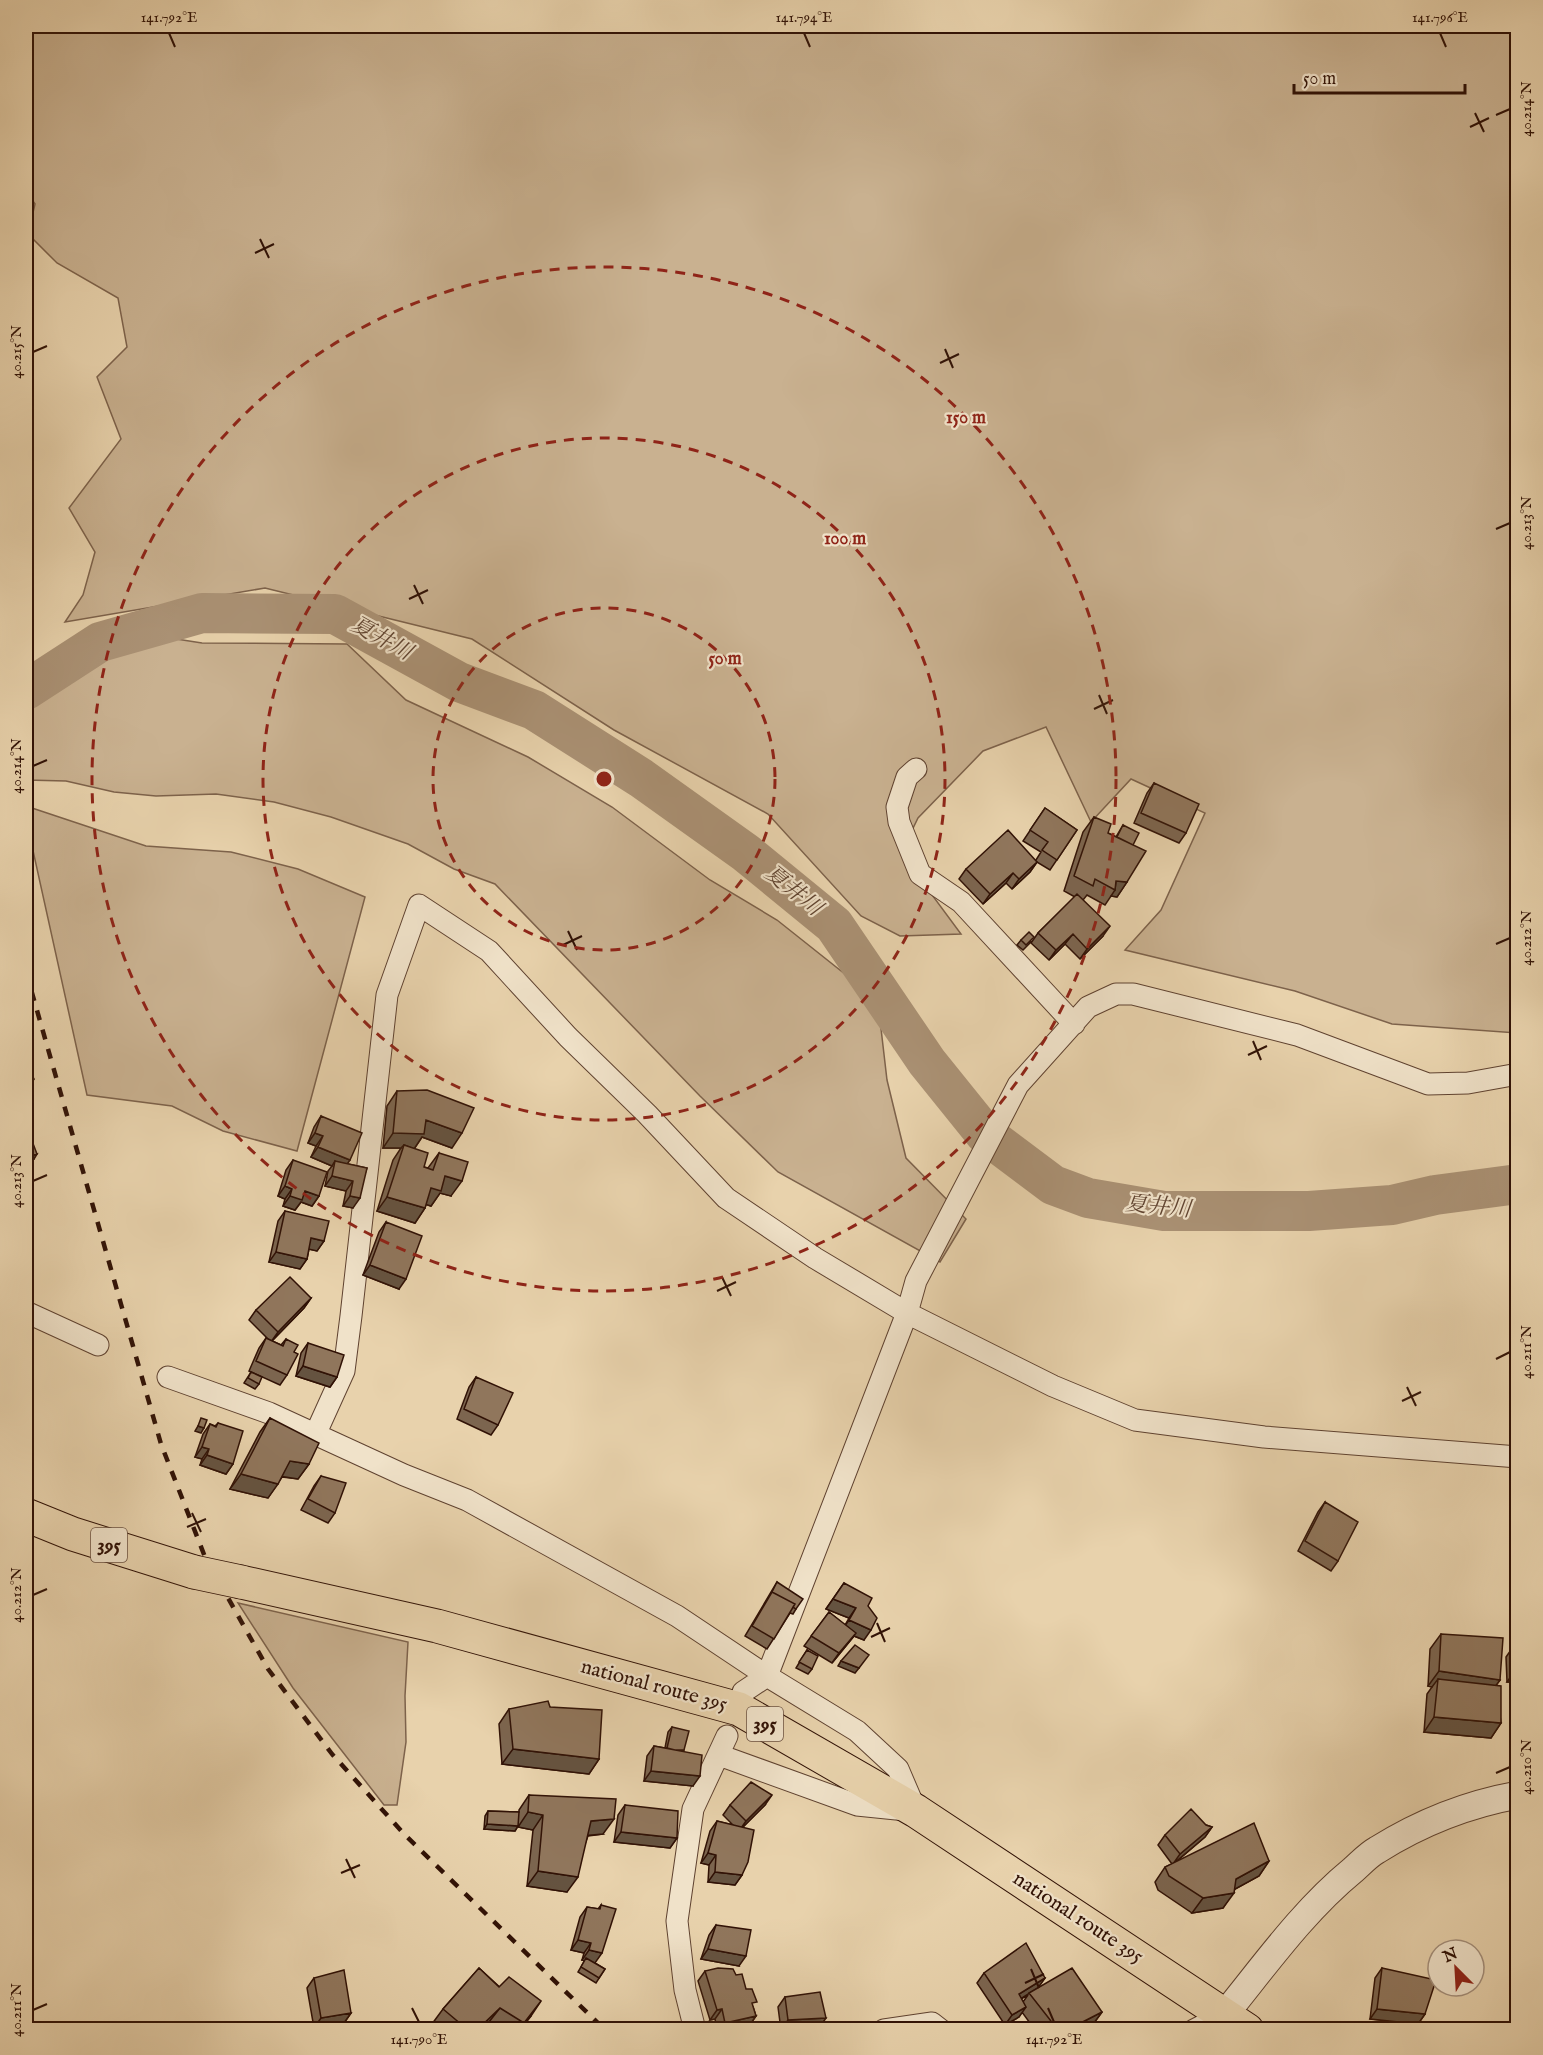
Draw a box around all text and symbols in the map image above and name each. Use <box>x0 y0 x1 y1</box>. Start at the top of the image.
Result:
text: 141.792°E <box>141 8 197 27</box>
text: 141.794°E <box>776 8 832 27</box>
text: 141.796°E <box>1412 8 1468 27</box>
scale bar <box>1294 57 1465 95</box>
text: 50 m <box>1303 68 1336 91</box>
text: 40.214°N <box>1517 81 1536 137</box>
text: 40.215°N <box>7 325 26 379</box>
text: 150 m <box>946 407 986 430</box>
text: 40.213°N <box>1517 496 1536 550</box>
text: 100 m <box>824 528 866 551</box>
water label: 夏井川 <box>345 611 418 668</box>
text: 50 m <box>708 648 742 671</box>
text: 40.214°N <box>7 738 26 794</box>
centre of rings <box>594 769 614 789</box>
water label: 夏井川 <box>759 859 829 924</box>
text: 40.212°N <box>1517 910 1536 966</box>
text: 40.213°N <box>7 1154 26 1208</box>
water label: 夏井川 <box>1124 1190 1194 1225</box>
text: 40.211°N <box>1517 1325 1536 1379</box>
road number: 395 <box>91 1528 127 1562</box>
text: 40.212°N <box>7 1567 26 1623</box>
street label: national route 395 <box>578 1653 731 1719</box>
road number: 395 <box>747 1707 783 1741</box>
text: 40.210°N <box>1517 1739 1536 1795</box>
street label: national route 395 <box>1007 1866 1149 1971</box>
north arrow <box>1426 1938 1486 1998</box>
text: N <box>1439 1944 1461 1968</box>
text: 40.211°N <box>7 1983 26 2037</box>
text: 141.790°E <box>390 2030 448 2049</box>
text: 141.792°E <box>1026 2030 1082 2049</box>

